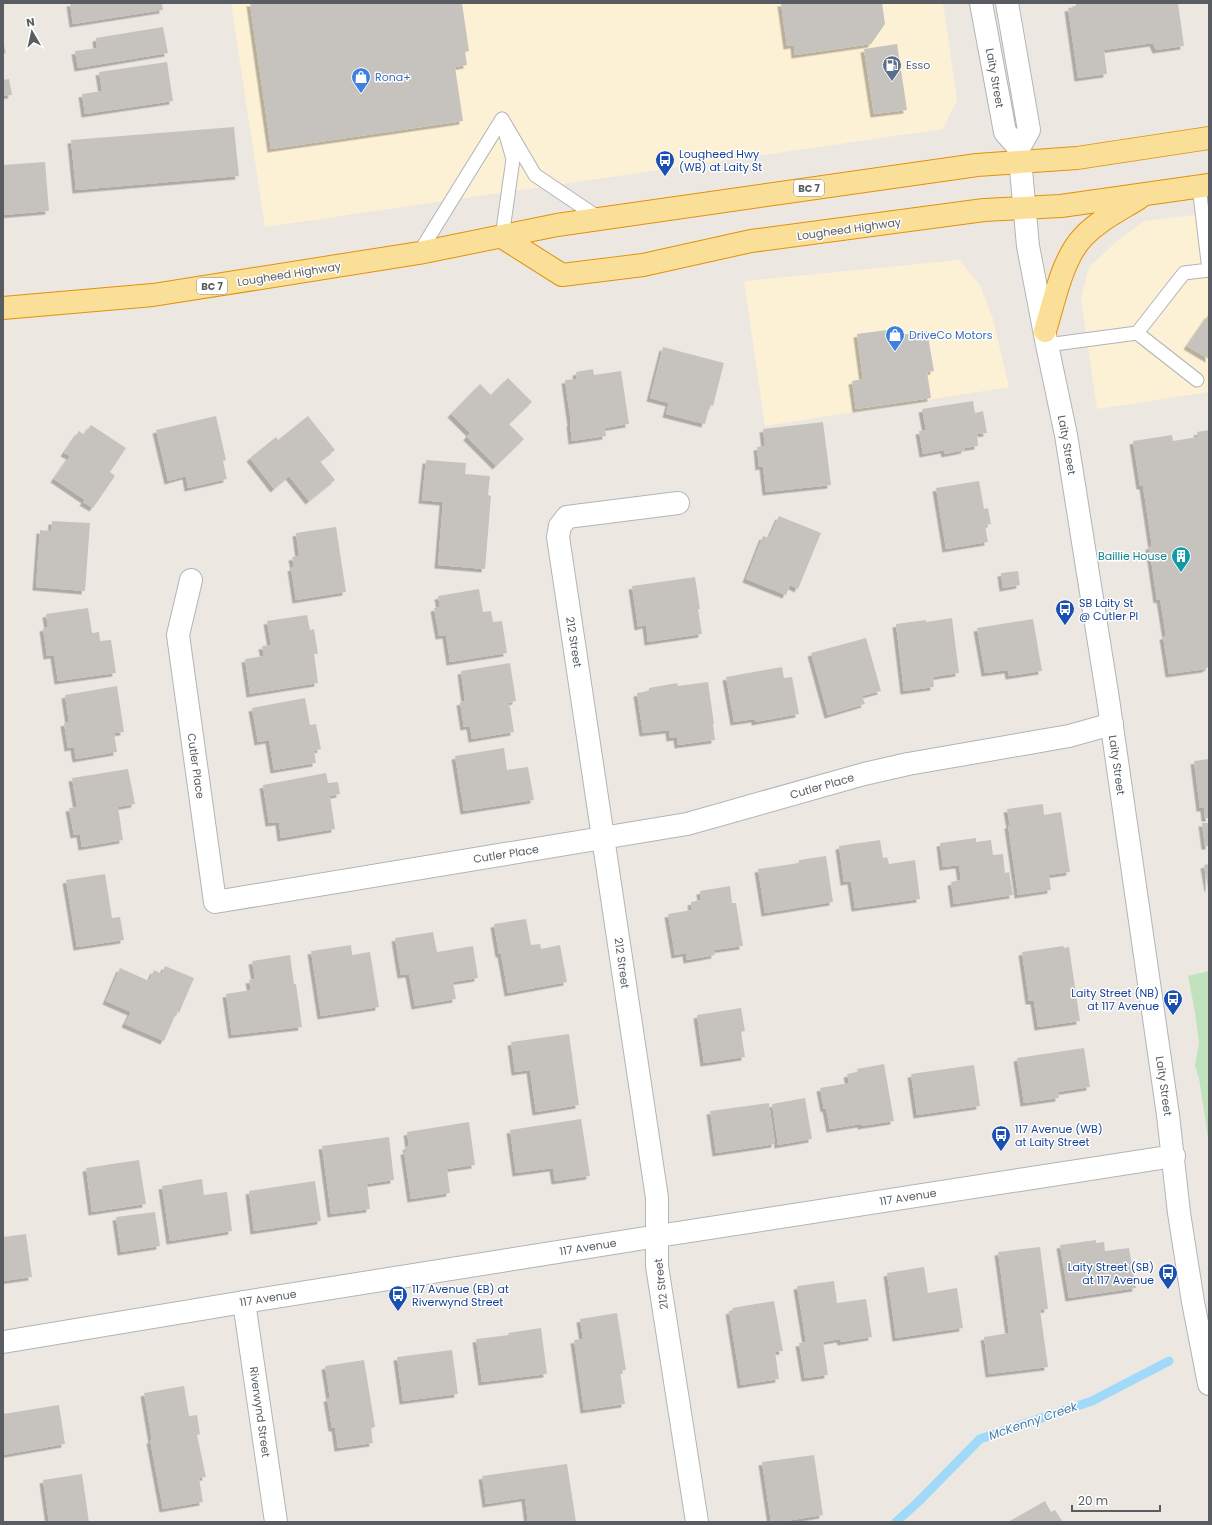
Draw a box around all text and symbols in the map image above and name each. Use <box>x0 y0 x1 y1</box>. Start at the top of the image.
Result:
north arrow <box>12 12 52 52</box>
text: N <box>25 14 36 31</box>
street label: Laity Street <box>982 47 1008 109</box>
fuel station icon: Esso <box>881 54 903 82</box>
place label: Esso <box>906 57 930 73</box>
shop icon: Rona+ <box>350 66 372 94</box>
place label: Rona+ <box>375 69 411 85</box>
place label: Lougheed Hwy (WB) at Laity St <box>679 146 762 175</box>
bus stop icon: Lougheed Hwy (WB) at Laity St <box>654 149 676 177</box>
road number: BC 7 <box>794 180 824 196</box>
street label: Lougheed Highway <box>796 214 903 244</box>
street label: Lougheed Highway <box>236 258 343 290</box>
road number: BC 7 <box>197 278 227 294</box>
shop icon: DriveCo Motors <box>884 324 906 352</box>
place label: DriveCo Motors <box>909 327 993 343</box>
street label: Laity Street <box>1054 414 1080 476</box>
building icon: Baillie House <box>1170 545 1192 573</box>
place label: Baillie House <box>1098 548 1167 564</box>
place label: SB Laity St @ Cutler Pl <box>1079 595 1138 624</box>
bus stop icon: SB Laity St @ Cutler Pl <box>1054 598 1076 626</box>
street label: 212 Street <box>562 615 586 669</box>
street label: Cutler Place <box>183 732 209 800</box>
street label: Laity Street <box>1105 734 1129 796</box>
street label: Cutler Place <box>788 769 856 803</box>
street label: Cutler Place <box>472 841 540 867</box>
street label: 212 Street <box>611 936 633 990</box>
place label: Laity Street (NB) at 117 Avenue <box>1071 985 1159 1014</box>
bus stop icon: Laity Street (NB) at 117 Avenue <box>1162 988 1184 1016</box>
street label: Laity Street <box>1152 1055 1176 1117</box>
place label: 117 Avenue (WB) at Laity Street <box>1015 1121 1103 1150</box>
bus stop icon: 117 Avenue (WB) at Laity Street <box>990 1124 1012 1152</box>
street label: 117 Avenue <box>878 1185 938 1209</box>
street label: 117 Avenue <box>558 1235 618 1259</box>
street label: 212 Street <box>650 1258 672 1310</box>
place label: Laity Street (SB) at 117 Avenue <box>1068 1259 1154 1288</box>
bus stop icon: Laity Street (SB) at 117 Avenue <box>1157 1262 1179 1290</box>
place label: 117 Avenue (EB) at Riverwynd Street <box>412 1281 509 1310</box>
bus stop icon: 117 Avenue (EB) at Riverwynd Street <box>387 1284 409 1312</box>
street label: 117 Avenue <box>238 1286 298 1310</box>
street label: Riverwynd Street <box>246 1366 274 1458</box>
water label: McKenny Creek <box>986 1397 1080 1444</box>
scale bar <box>1072 1487 1160 1513</box>
text: 20 m <box>1078 1492 1108 1509</box>

